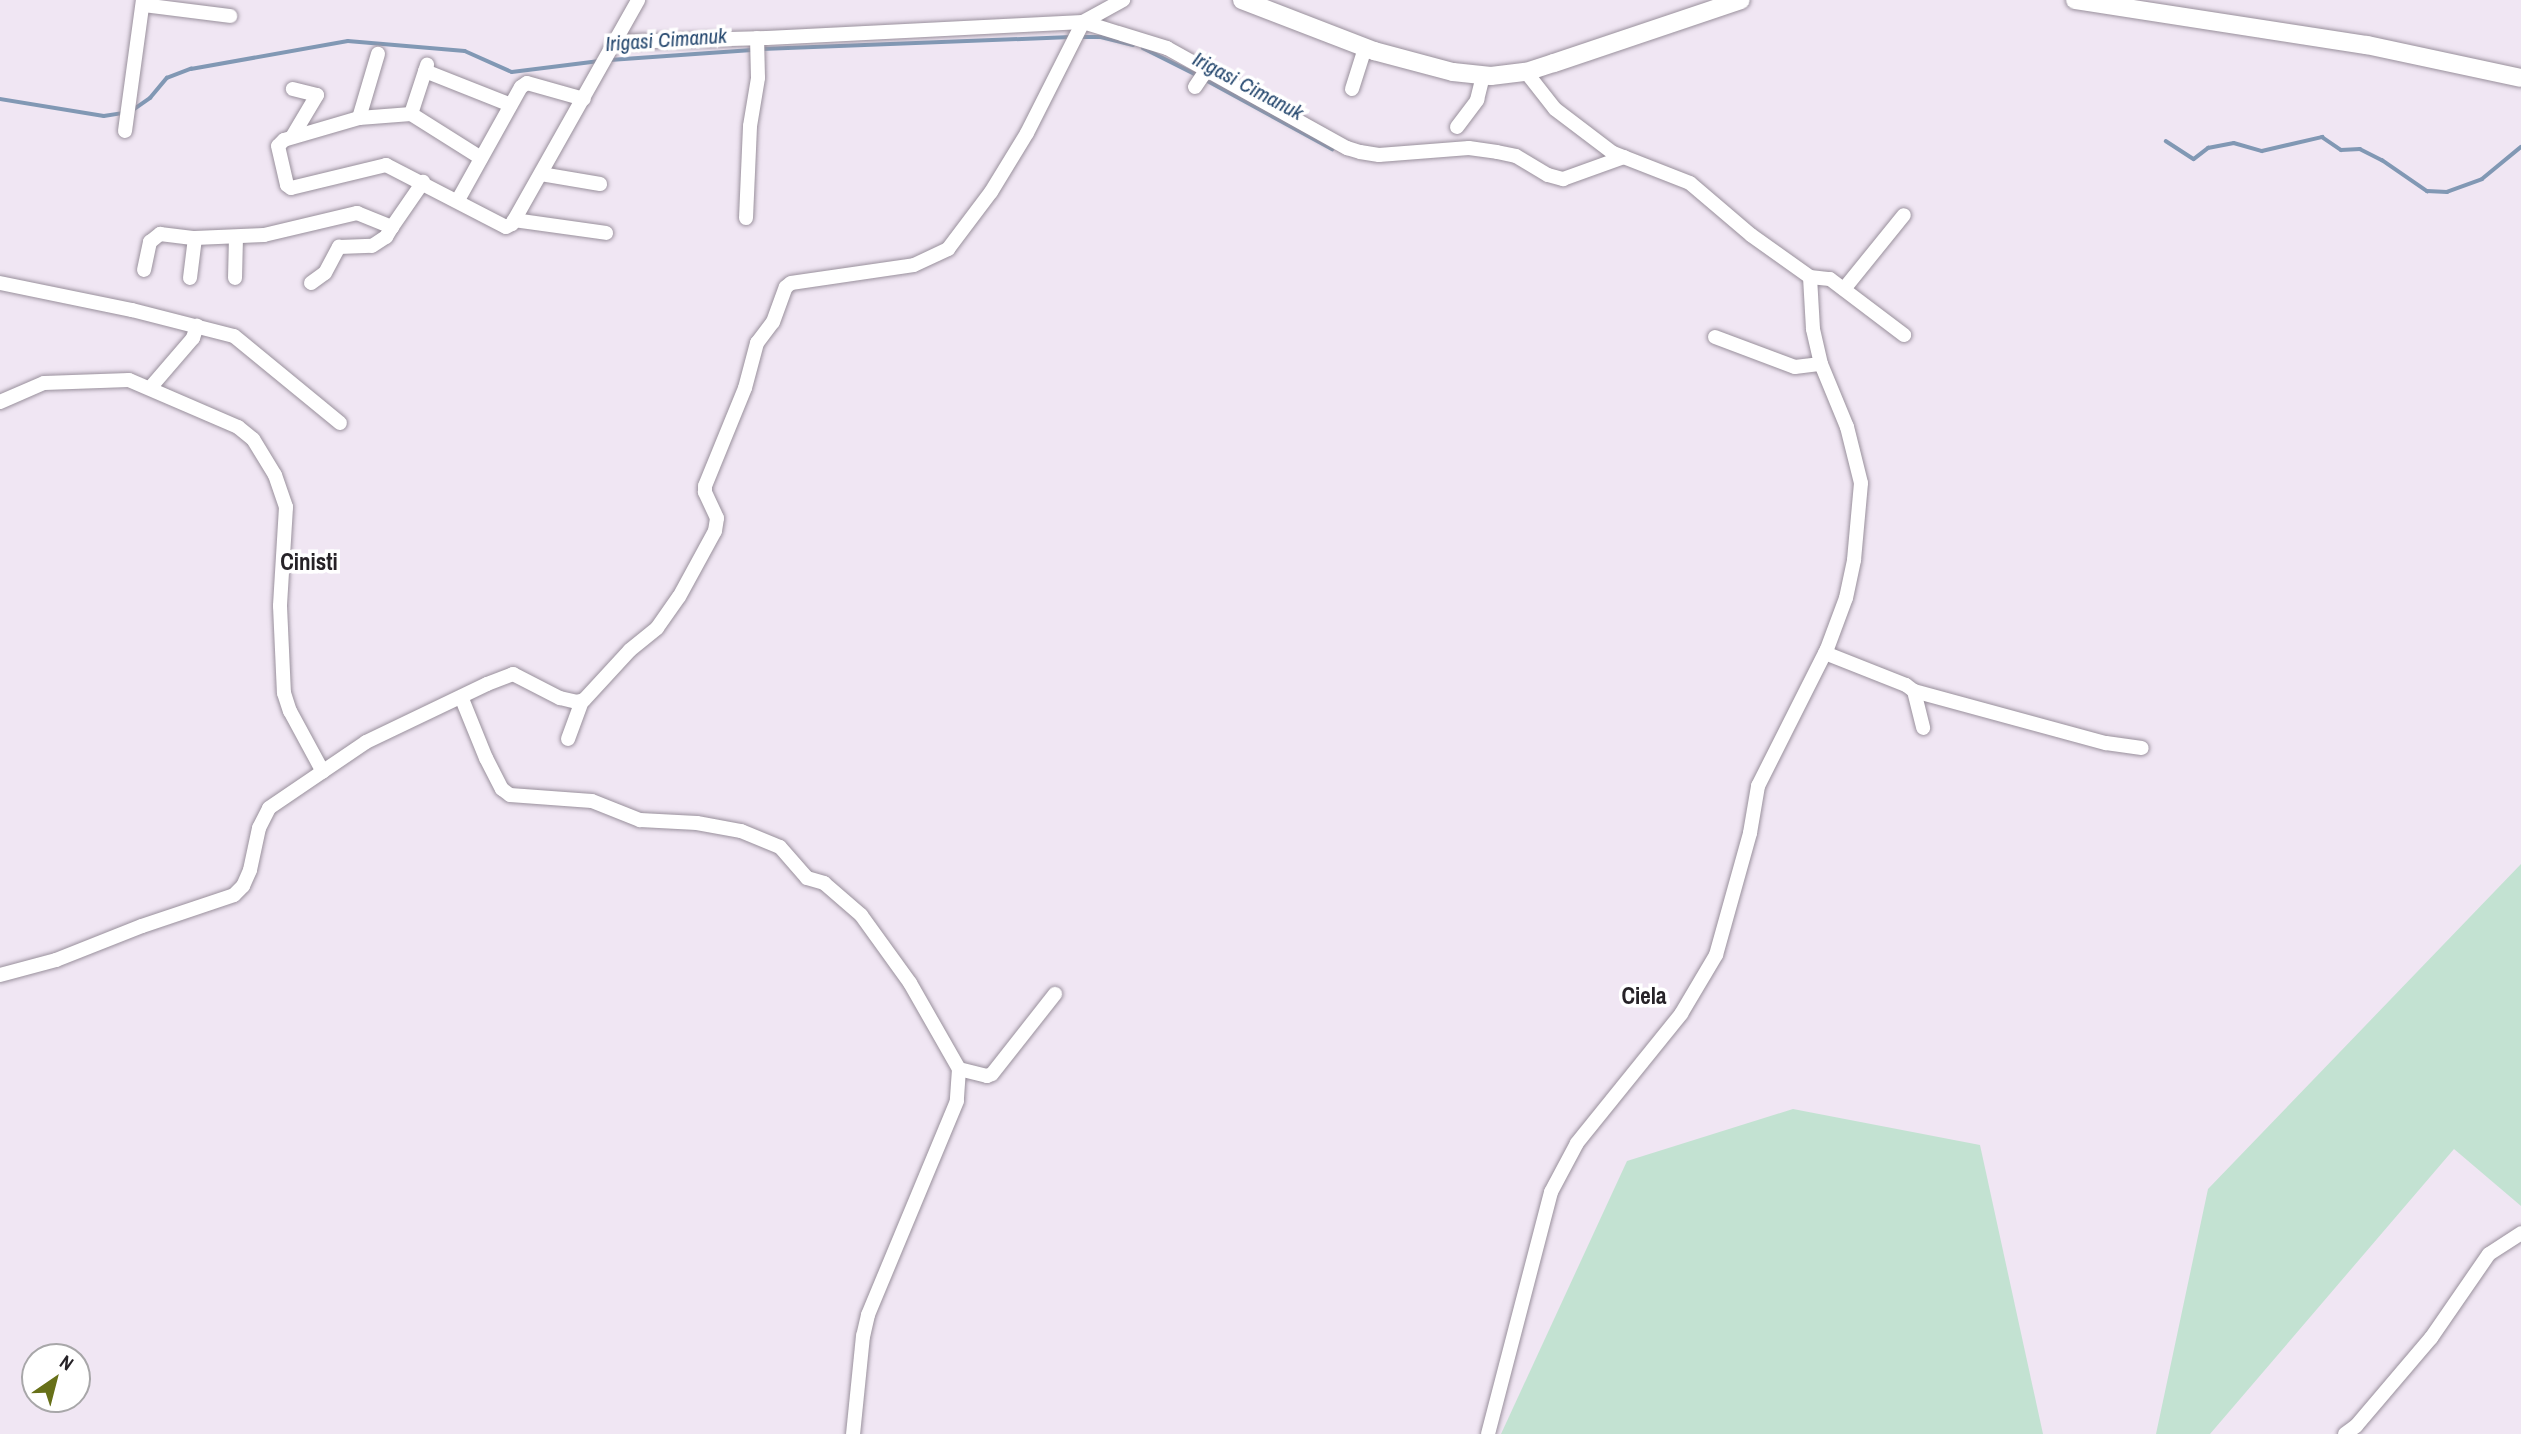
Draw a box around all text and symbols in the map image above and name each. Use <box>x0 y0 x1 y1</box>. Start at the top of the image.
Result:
water label: Irigasi Cimanuk <box>604 23 728 57</box>
water label: Irigasi Cimanuk <box>1188 46 1308 126</box>
district label: Cinisti <box>280 548 338 576</box>
district label: Ciela <box>1621 982 1667 1010</box>
north arrow <box>21 1343 91 1413</box>
text: N <box>55 1349 79 1376</box>

